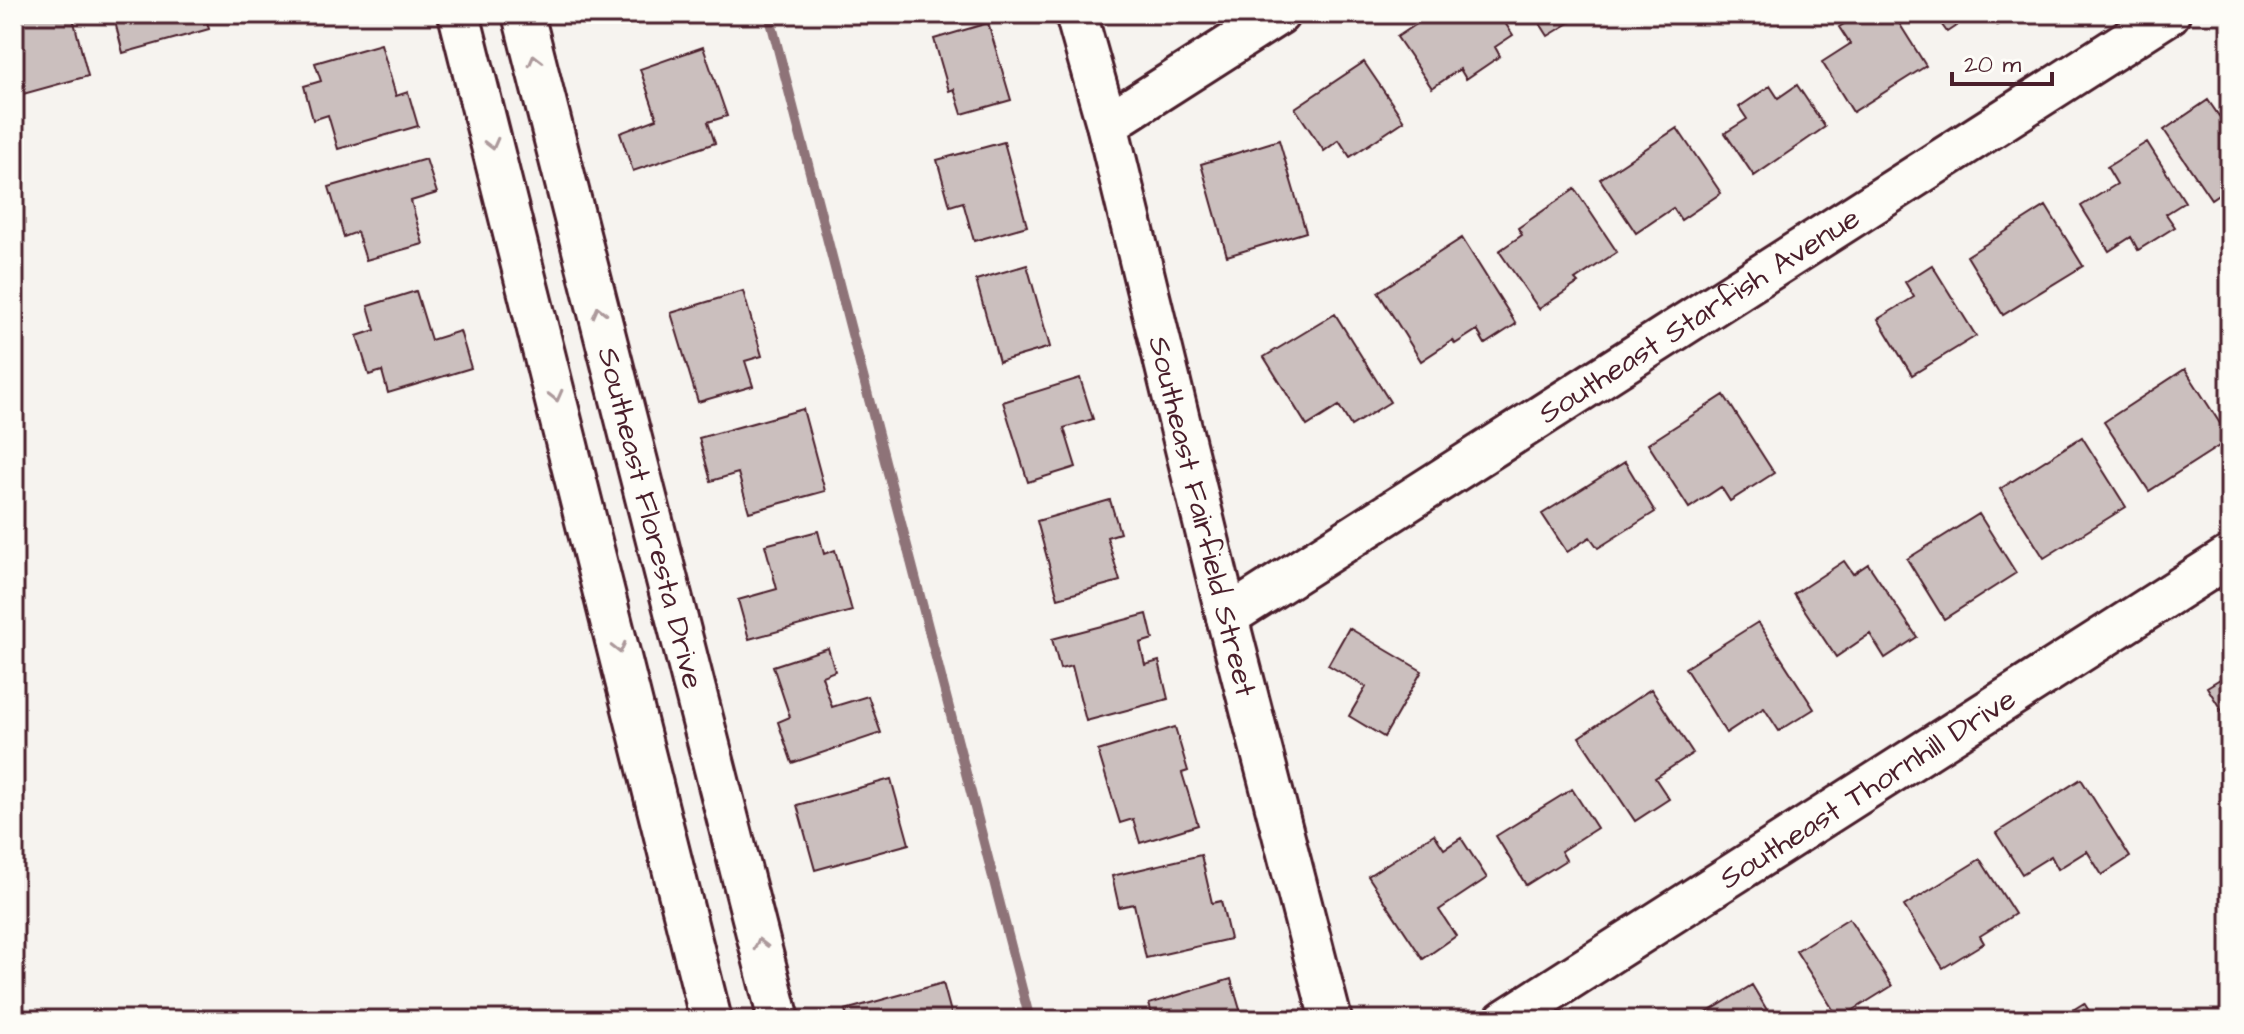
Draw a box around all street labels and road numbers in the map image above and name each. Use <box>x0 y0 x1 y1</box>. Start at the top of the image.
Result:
street label: Southeast Starfish Avenue <box>1530 197 1868 434</box>
street label: Southeast Fairfield Street <box>1137 332 1267 701</box>
street label: Southeast Floresta Drive <box>587 343 714 694</box>
street label: Southeast Thornhill Drive <box>1711 679 2024 900</box>

